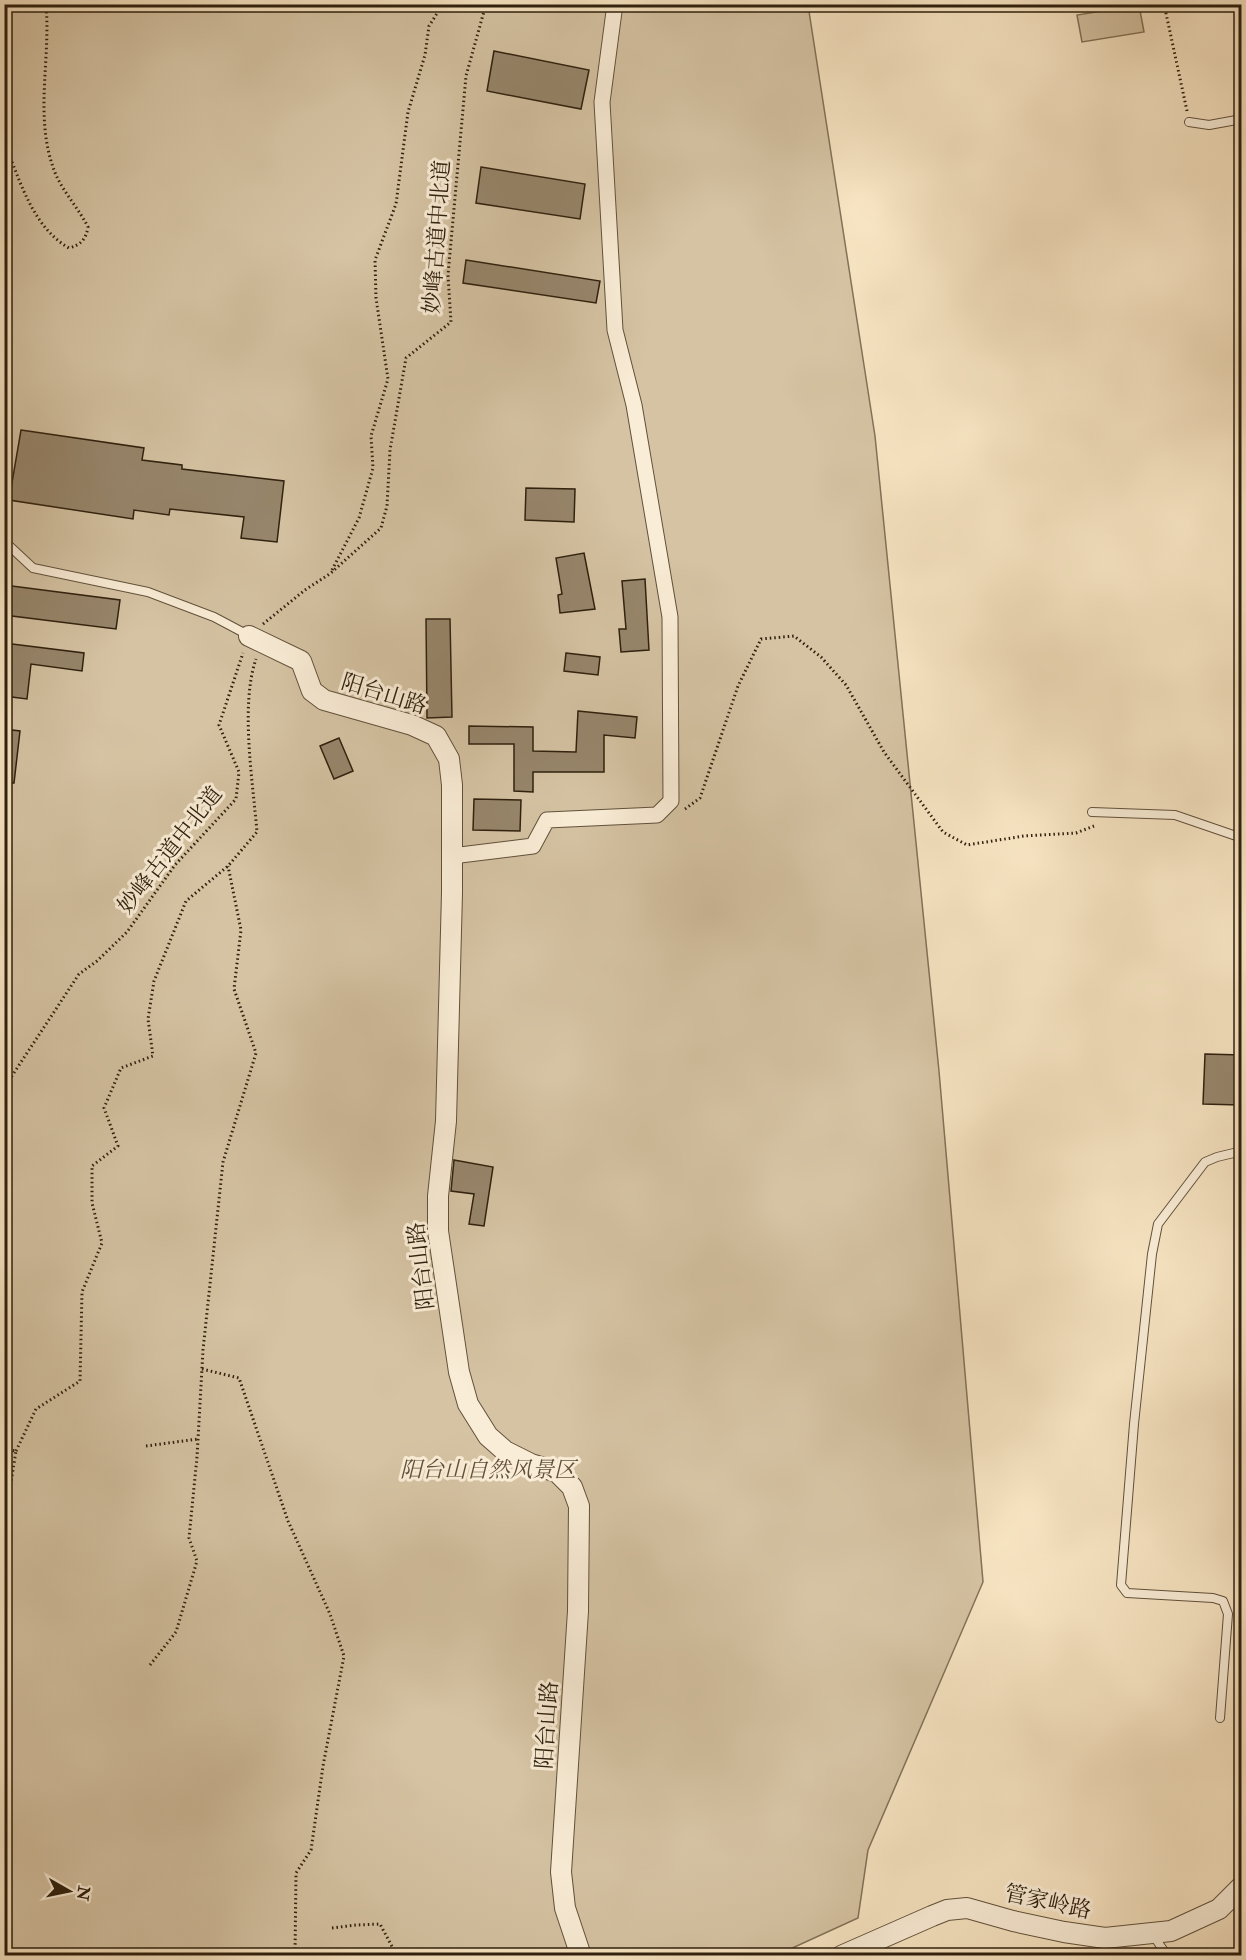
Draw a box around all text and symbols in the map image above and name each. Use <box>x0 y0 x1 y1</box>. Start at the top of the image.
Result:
street label: 妙峰古道中北道 <box>418 159 456 315</box>
street label: 阳台山路 <box>338 668 430 720</box>
street label: 妙峰古道中北道 <box>112 781 228 919</box>
street label: 阳台山路 <box>402 1221 440 1311</box>
park label: 阳台山自然风景区 <box>400 1456 579 1484</box>
street label: 阳台山路 <box>530 1680 564 1770</box>
north arrow <box>39 1861 99 1921</box>
street label: 管家岭路 <box>1002 1879 1094 1925</box>
text: N <box>72 1884 94 1902</box>

